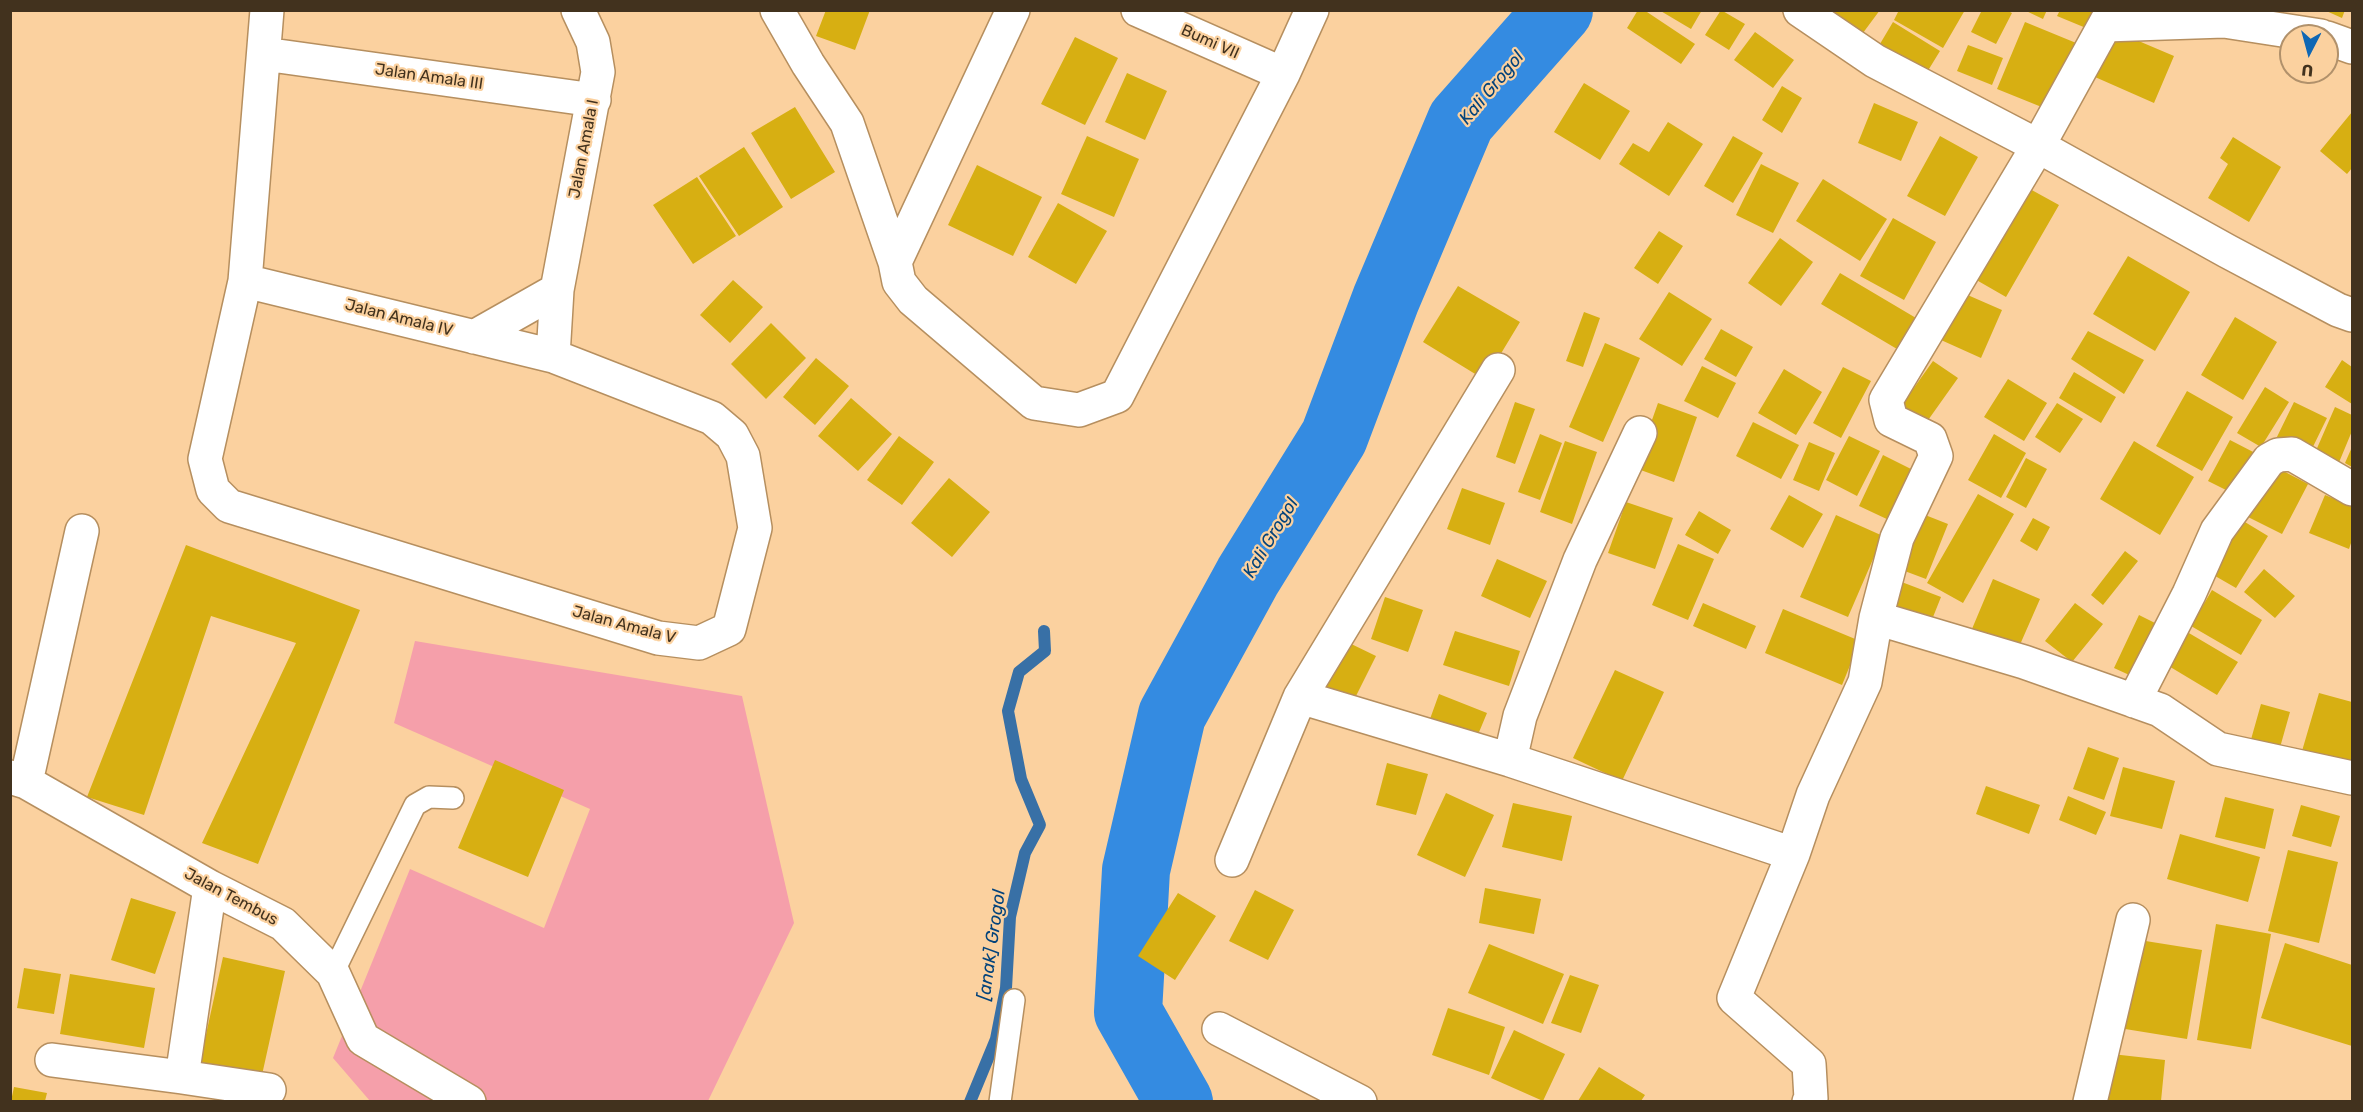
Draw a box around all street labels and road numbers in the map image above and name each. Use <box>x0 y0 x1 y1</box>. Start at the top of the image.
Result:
street label: Bumi VII <box>1178 21 1242 63</box>
street label: Jalan Amala III <box>374 60 484 94</box>
street label: Jalan Amala I <box>565 98 603 200</box>
street label: Jalan Amala IV <box>343 295 455 341</box>
street label: Jalan Amala V <box>570 602 678 648</box>
street label: Jalan Tembus <box>181 864 281 930</box>

